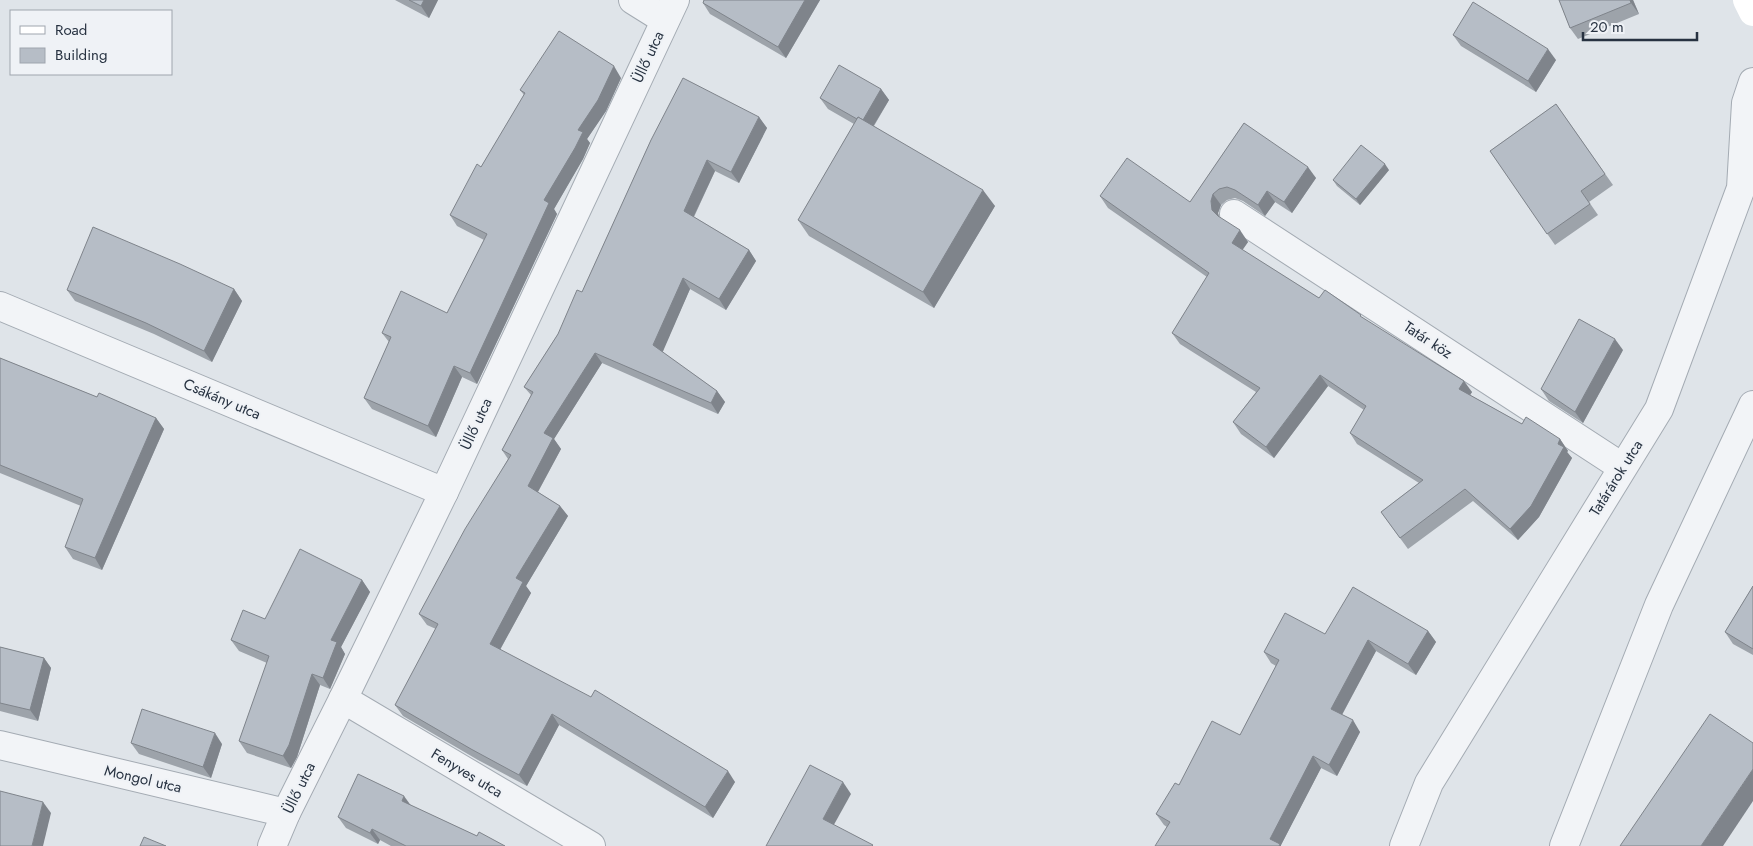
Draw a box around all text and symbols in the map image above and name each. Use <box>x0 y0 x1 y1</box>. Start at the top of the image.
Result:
legend <box>10 10 172 75</box>
scale bar <box>1583 10 1697 42</box>
text: 20 m <box>1590 16 1624 38</box>
text: Road <box>55 19 87 41</box>
street label: Üllő utca <box>626 27 670 87</box>
text: Building <box>55 44 107 66</box>
street label: Tatár köz <box>1399 316 1457 364</box>
street label: Csákány utca <box>180 373 264 425</box>
street label: Üllő utca <box>454 394 498 454</box>
street label: Tatárárok utca <box>1584 436 1648 520</box>
street label: Fenyves utca <box>427 743 507 803</box>
street label: Mongol utca <box>102 759 184 799</box>
street label: Üllő utca <box>277 759 321 817</box>

